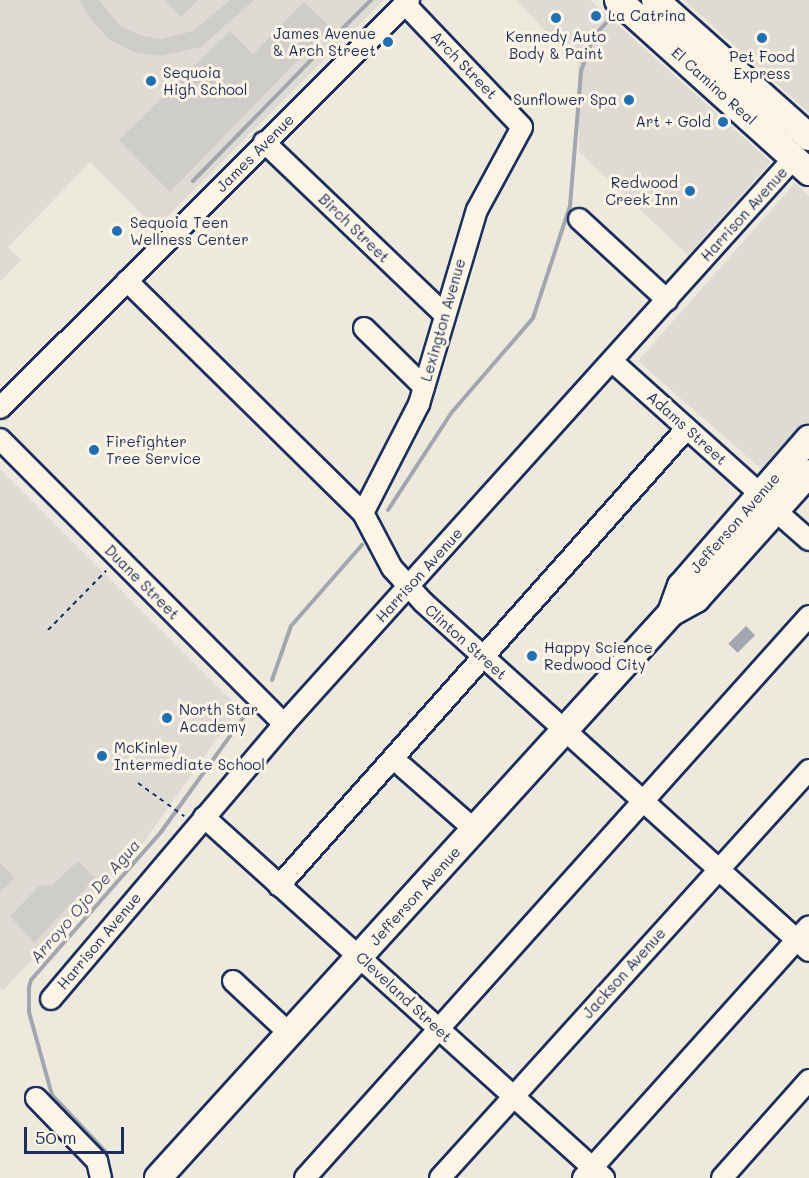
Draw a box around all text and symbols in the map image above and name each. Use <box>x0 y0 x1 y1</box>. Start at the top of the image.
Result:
place label: La Catrina <box>608 7 686 25</box>
marker: La Catrina <box>589 9 603 23</box>
marker: Kennedy Auto Body & Paint <box>549 11 563 25</box>
place label: James Avenue & Arch Street <box>273 24 376 59</box>
street label: Arch Street <box>427 27 501 103</box>
place label: Kennedy Auto Body & Paint <box>506 27 606 62</box>
marker: Pet Food Express <box>755 31 769 45</box>
marker: James Avenue & Arch Street <box>381 35 395 49</box>
street label: El Camino Real <box>668 43 760 129</box>
place label: Pet Food Express <box>729 47 795 82</box>
place label: Sequoia High School <box>163 63 248 98</box>
marker: Sequoia High School <box>144 74 158 88</box>
place label: Sunflower Spa <box>513 91 617 109</box>
marker: Sunflower Spa <box>622 93 636 107</box>
street label: James Avenue <box>212 110 298 196</box>
place label: Art + Gold <box>636 113 711 131</box>
marker: Art + Gold <box>716 115 730 129</box>
street label: Harrison Avenue <box>697 163 791 265</box>
place label: Redwood Creek Inn <box>605 173 678 208</box>
marker: Redwood Creek Inn <box>683 184 697 198</box>
street label: Birch Street <box>315 190 393 266</box>
place label: Sequoia Teen Wellness Center <box>130 213 249 248</box>
marker: Sequoia Teen Wellness Center <box>108 222 126 240</box>
street label: Lexington Avenue <box>417 257 469 383</box>
street label: Adams Street <box>643 388 731 468</box>
place label: Firefighter Tree Service <box>106 432 201 467</box>
marker: Firefighter Tree Service <box>87 443 101 457</box>
street label: Jefferson Avenue <box>686 469 784 577</box>
street label: Harrison Avenue <box>372 524 466 626</box>
street label: Duane Street <box>101 541 183 623</box>
street label: Clinton Street <box>421 601 511 683</box>
place label: Happy Science Redwood City <box>544 638 653 673</box>
marker: Happy Science Redwood City <box>525 649 539 663</box>
place label: North Star Academy <box>179 700 258 735</box>
marker: North Star Academy <box>160 711 174 725</box>
place label: McKinley Intermediate School <box>114 738 265 773</box>
marker: McKinley Intermediate School <box>95 749 109 763</box>
water label: Arroyo Ojo De Agua <box>26 835 144 967</box>
street label: Jefferson Avenue <box>366 843 464 949</box>
street label: Harrison Avenue <box>53 889 145 993</box>
street label: Jackson Avenue <box>579 924 669 1022</box>
street label: Cleveland Street <box>352 948 456 1046</box>
scale bar <box>27 1115 128 1153</box>
text: 50 m <box>35 1125 77 1149</box>

